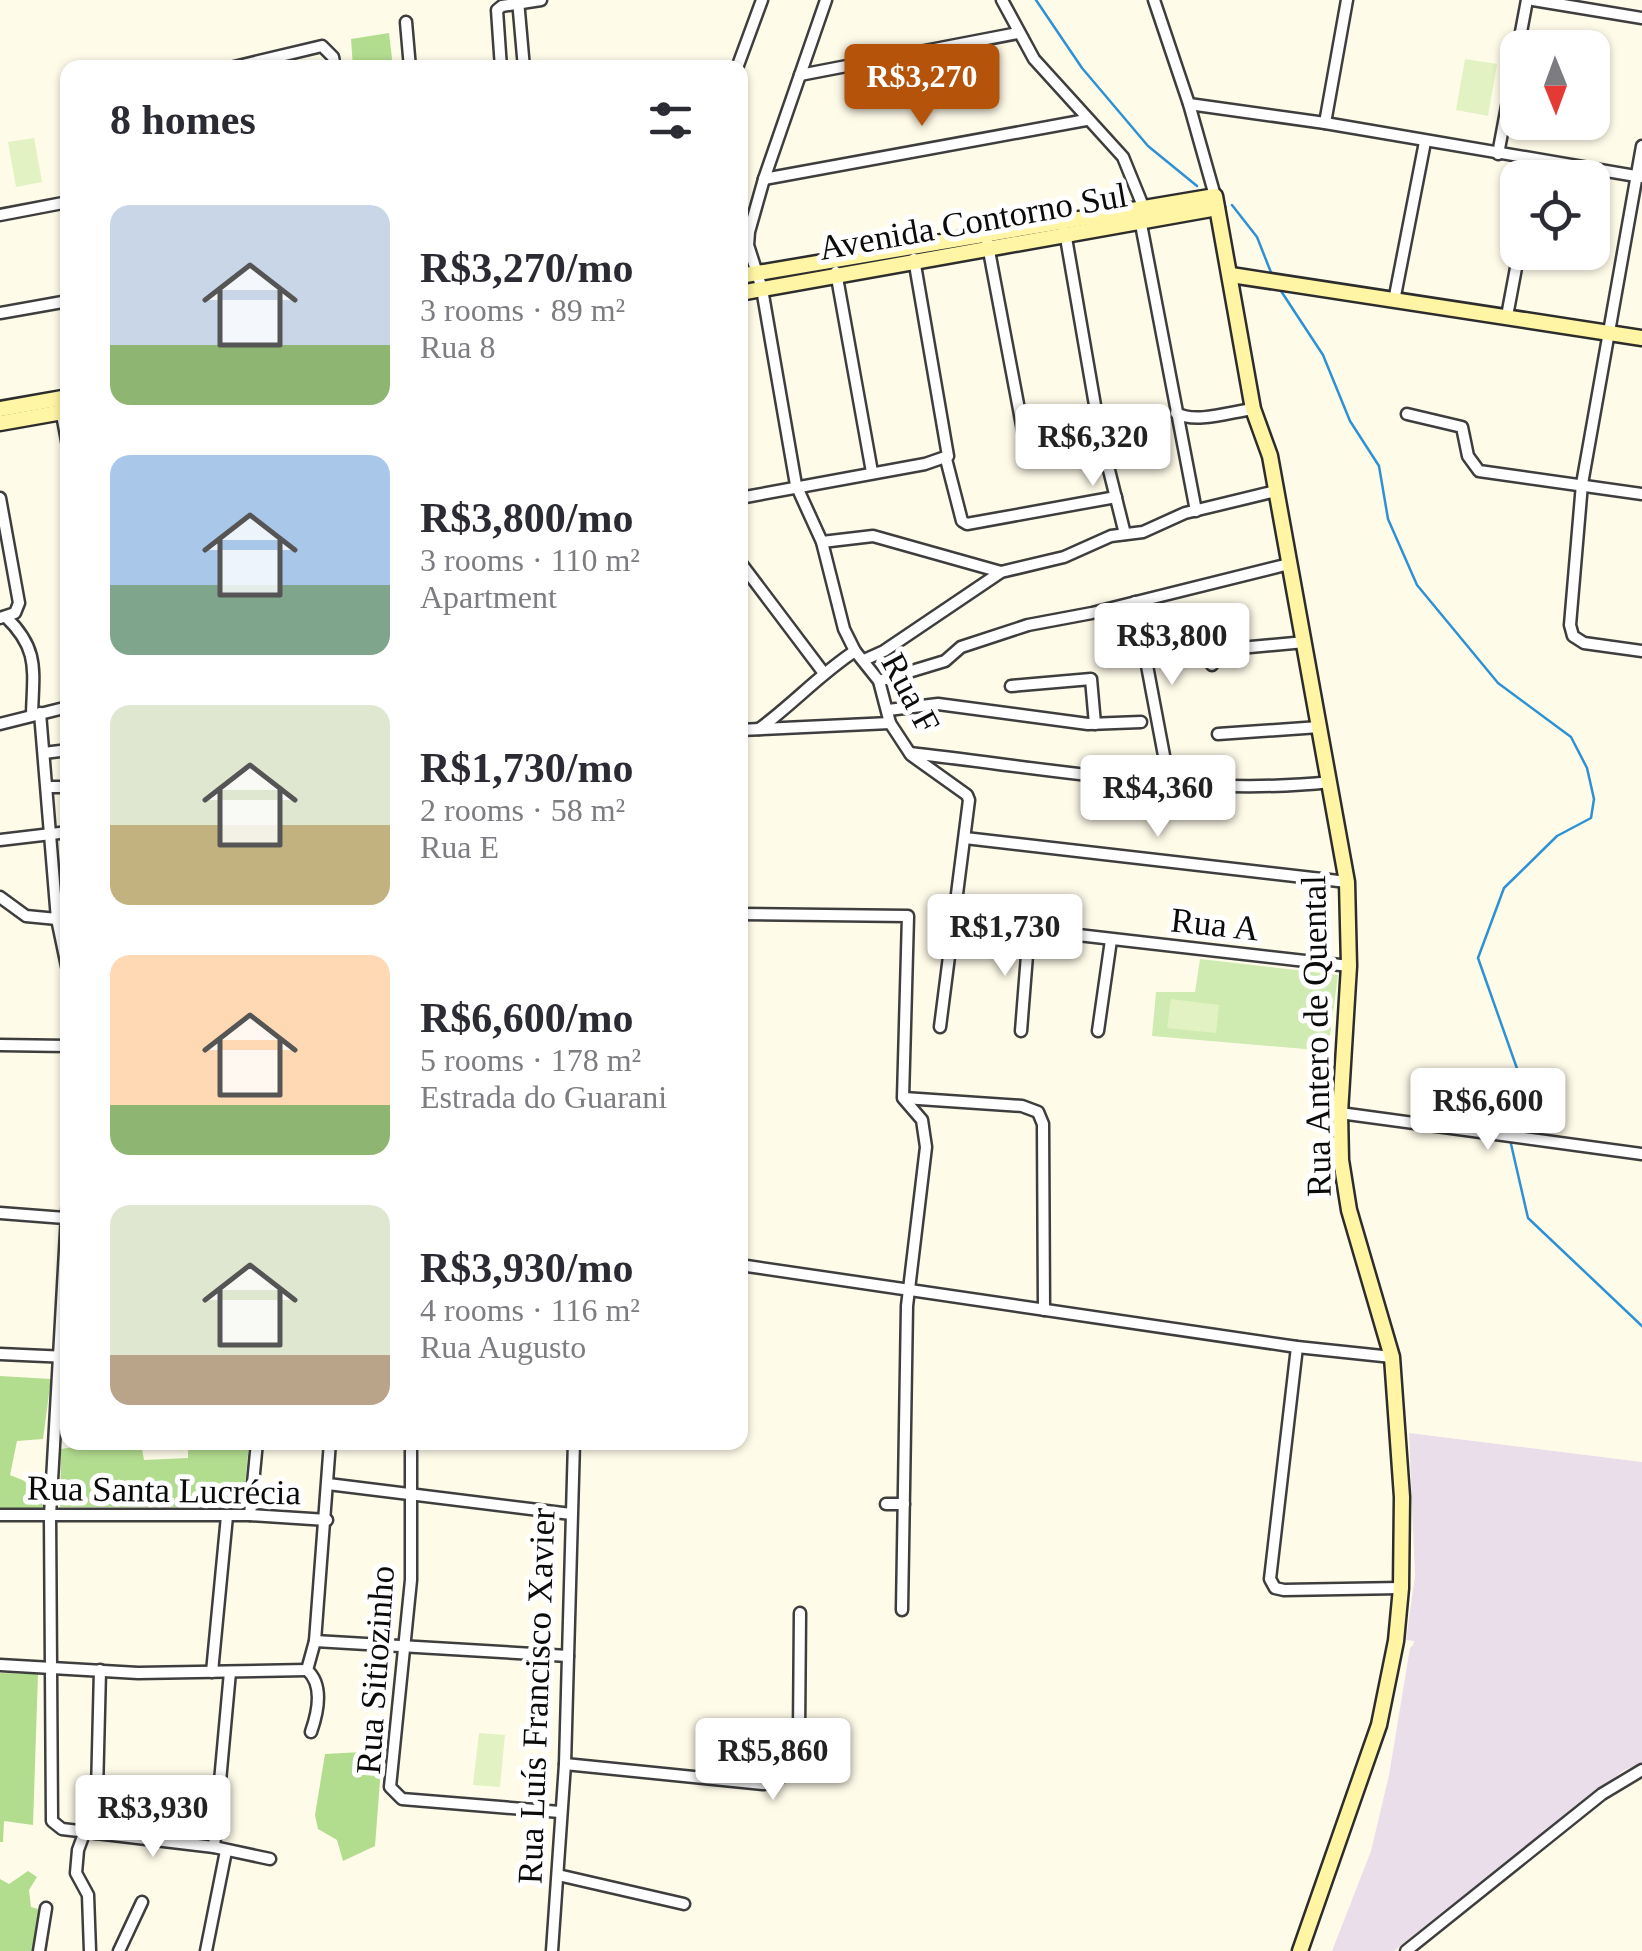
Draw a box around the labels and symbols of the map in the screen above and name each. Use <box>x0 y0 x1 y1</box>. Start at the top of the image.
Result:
north arrow <box>1500 30 1610 140</box>
pin: R$3,270 <box>830 44 1014 129</box>
street label: Avenida Contorno Sul <box>816 175 1131 268</box>
pin: R$6,320 <box>1001 404 1185 489</box>
pin: R$3,800 <box>1080 603 1264 688</box>
street label: Rua F <box>873 647 948 740</box>
pin: R$4,360 <box>1066 755 1250 840</box>
street label: Rua Antero de Quental <box>1294 875 1339 1197</box>
pin: R$1,730 <box>913 894 1097 979</box>
street label: Rua A <box>1169 900 1262 949</box>
pin: R$6,600 <box>1396 1068 1580 1153</box>
street label: Rua Santa Lucrécia <box>27 1469 302 1512</box>
street label: Rua Luís Francisco Xavier <box>510 1507 563 1885</box>
street label: Rua Sitiozinho <box>349 1564 402 1776</box>
pin: R$5,860 <box>681 1718 865 1803</box>
pin: R$3,930 <box>61 1775 245 1860</box>

